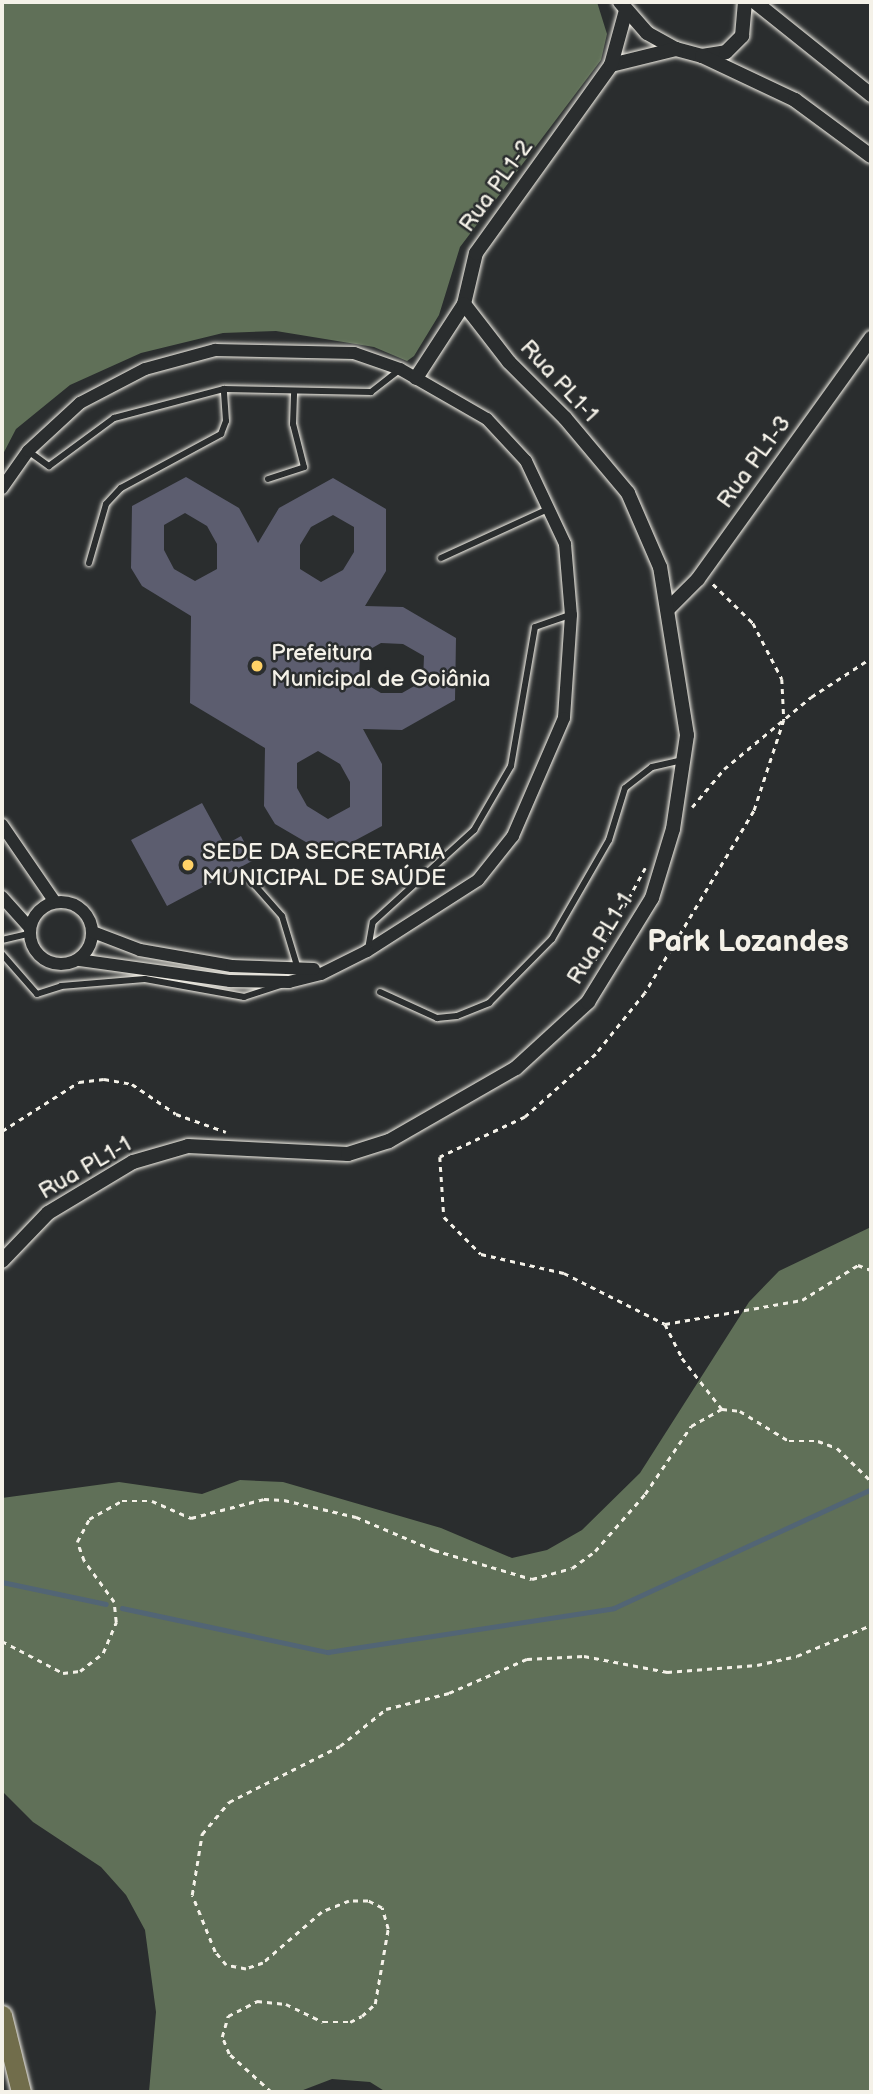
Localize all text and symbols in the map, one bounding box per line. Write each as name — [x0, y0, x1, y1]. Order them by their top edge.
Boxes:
street label: Rua PL1-2 — [453, 135, 539, 237]
street label: Rua PL1-1 — [514, 334, 604, 428]
street label: Rua PL1-3 — [711, 410, 797, 514]
place label: Prefeitura Municipal de Goiânia — [271, 639, 490, 693]
marker: Prefeitura Municipal de Goiânia — [249, 658, 265, 674]
place label: SEDE DA SECRETARIA MUNICIPAL DE SAÚDE — [202, 838, 447, 892]
marker: SEDE DA SECRETARIA MUNICIPAL DE SAÚDE — [180, 857, 196, 873]
street label: Rua PL1-1 — [561, 888, 639, 990]
district label: Park Lozandes — [647, 924, 849, 960]
street label: Rua PL1-1 — [34, 1130, 136, 1206]

